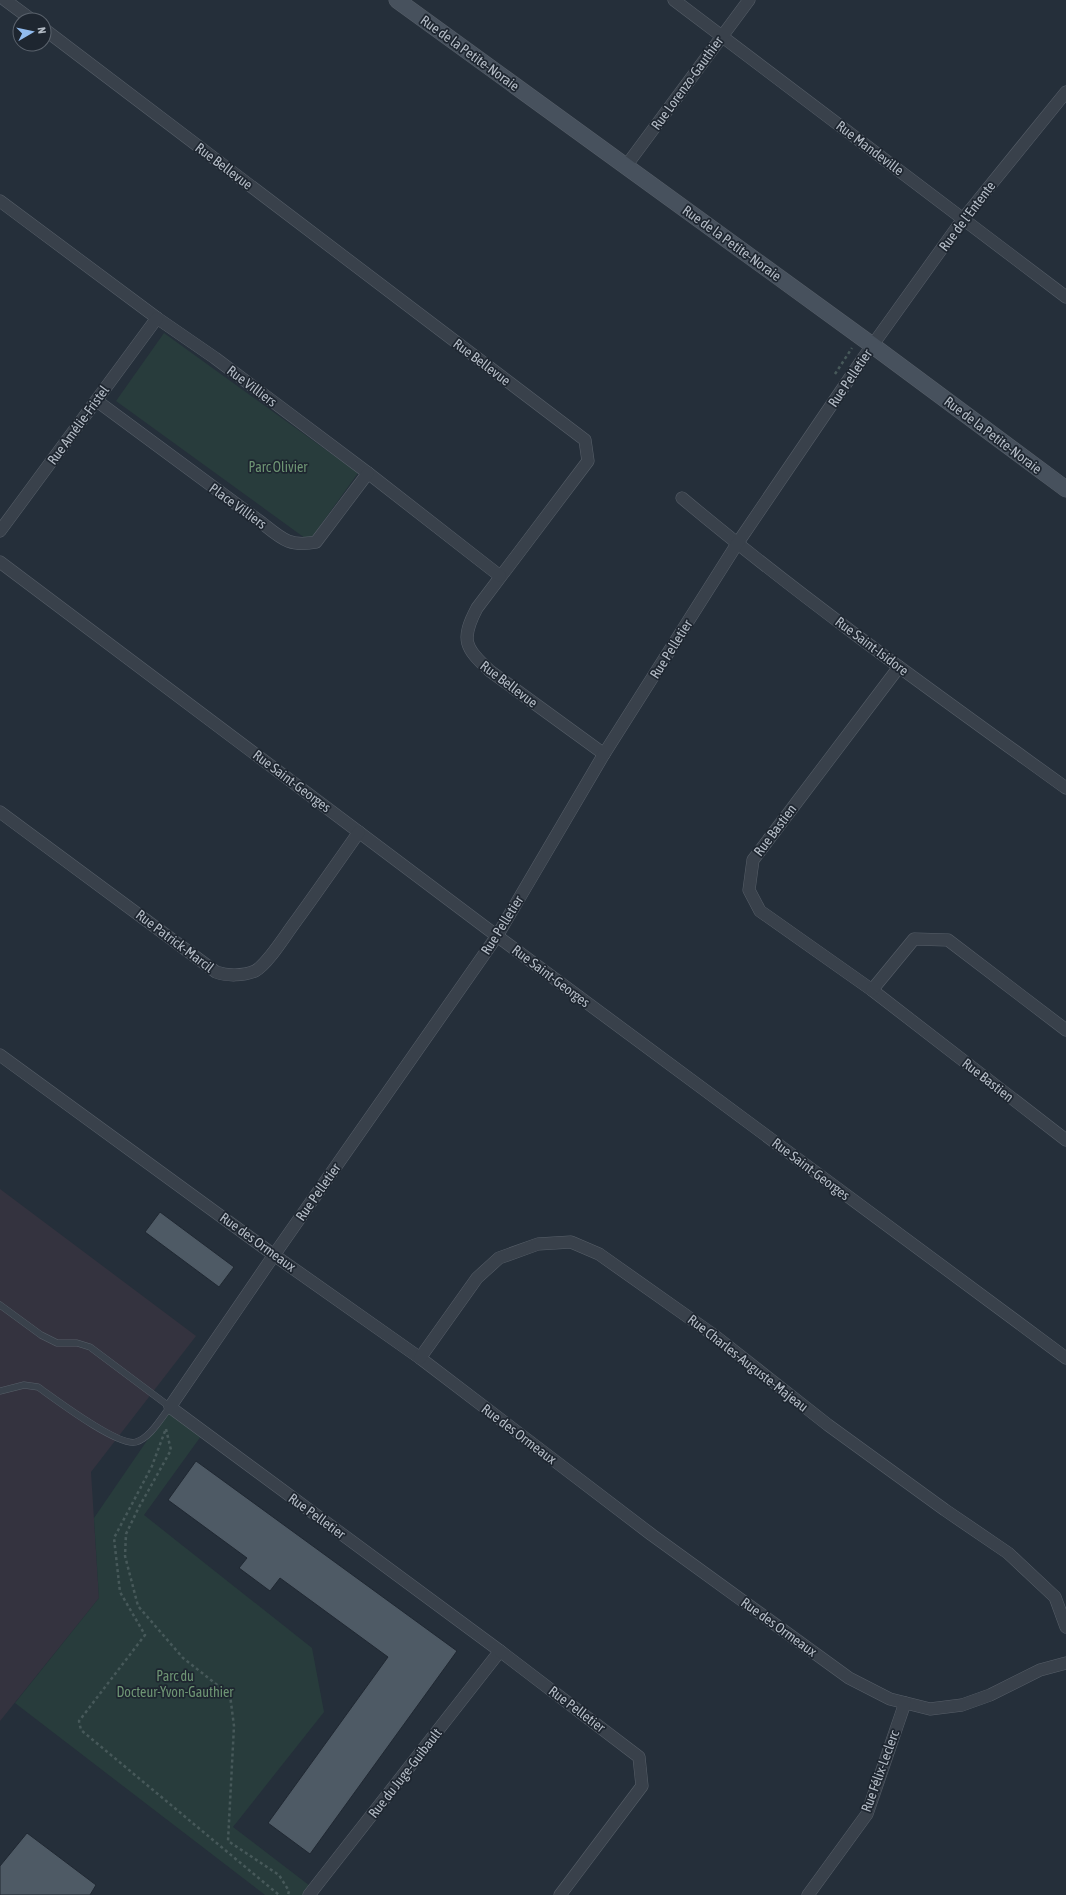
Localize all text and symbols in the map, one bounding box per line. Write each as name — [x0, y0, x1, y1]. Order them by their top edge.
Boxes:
north arrow — [12, 12, 52, 52]
street label: Rue de la Petite-Noraie — [418, 12, 522, 94]
text: N — [35, 26, 48, 35]
street label: Rue Lorenzo-Gauthier — [648, 32, 727, 133]
street label: Rue Mandeville — [833, 117, 907, 179]
street label: Rue Bellevue — [192, 139, 256, 193]
street label: Rue de l'Entente — [936, 178, 998, 254]
street label: Rue de la Petite-Noraie — [680, 202, 784, 284]
street label: Rue Bellevue — [450, 335, 514, 389]
street label: Rue Pelletier — [825, 345, 876, 410]
street label: Rue Villiers — [224, 362, 280, 410]
street label: Rue Amélie-Fristel — [44, 382, 112, 468]
street label: Rue de la Petite-Noraie — [941, 393, 1045, 477]
park label: Parc Olivier — [249, 459, 308, 475]
street label: Place Villiers — [206, 480, 270, 532]
street label: Rue Saint-Isidore — [832, 613, 912, 679]
street label: Rue Pelletier — [647, 616, 696, 681]
street label: Rue Bellevue — [477, 657, 541, 711]
street label: Rue Saint-Georges — [250, 747, 334, 815]
street label: Rue Bastien — [750, 801, 800, 859]
street label: Rue Pelletier — [478, 892, 527, 957]
street label: Rue Patrick-Marcil — [133, 906, 217, 976]
street label: Rue Saint-Georges — [509, 942, 593, 1010]
street label: Rue Bastien — [959, 1055, 1017, 1105]
street label: Rue Saint-Georges — [769, 1135, 853, 1203]
street label: Rue Pelletier — [292, 1159, 344, 1224]
street label: Rue des Ormeaux — [217, 1209, 299, 1275]
street label: Rue Charles-Auguste-Majeau — [685, 1311, 811, 1415]
street label: Rue des Ormeaux — [478, 1401, 560, 1468]
street label: Rue Pelletier — [285, 1490, 349, 1543]
street label: Rue des Ormeaux — [738, 1594, 820, 1660]
park label: Parc du Docteur-Yvon-Gauthier — [117, 1668, 234, 1700]
street label: Rue Pelletier — [546, 1683, 609, 1736]
street label: Rue du Juge-Guibault — [365, 1725, 445, 1821]
street label: Rue Félix-Leclerc — [858, 1727, 902, 1814]

